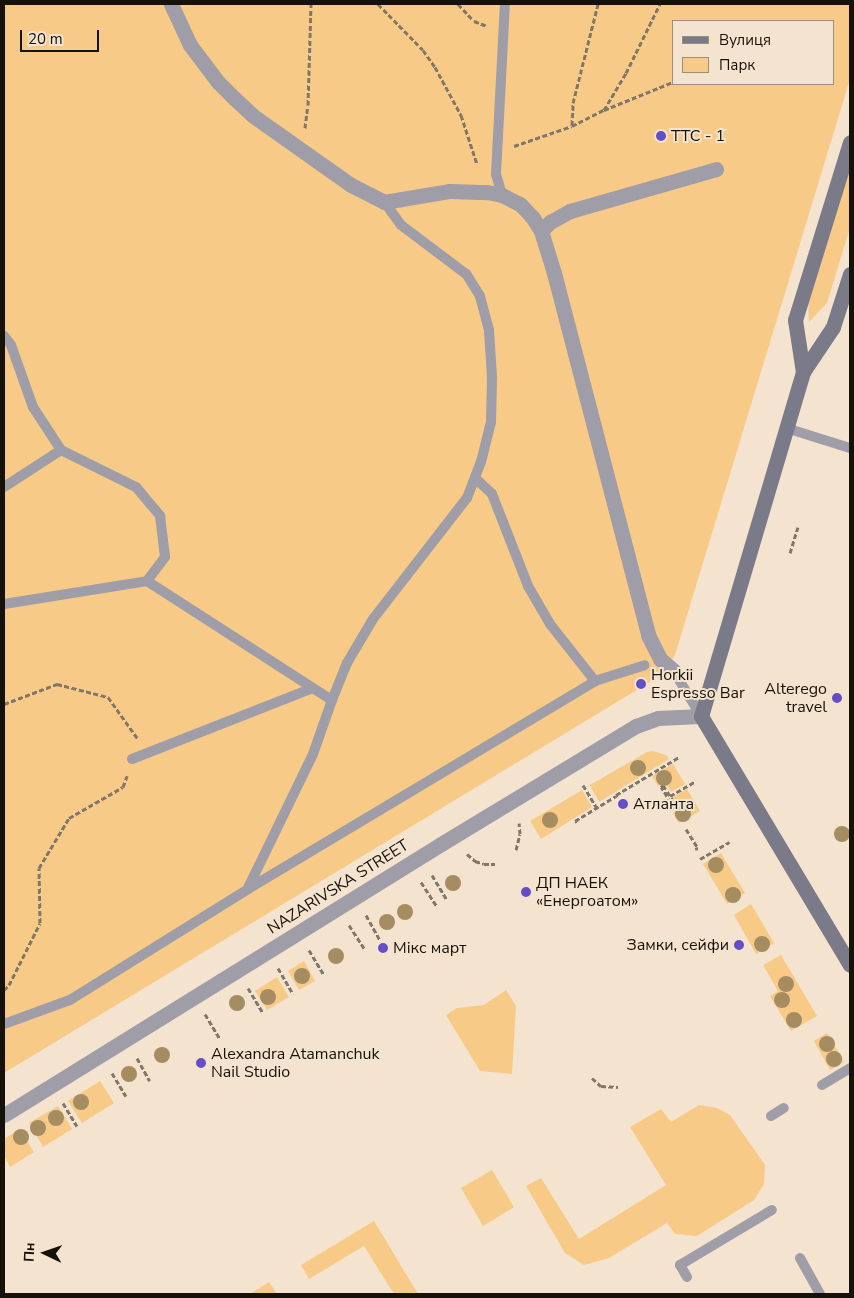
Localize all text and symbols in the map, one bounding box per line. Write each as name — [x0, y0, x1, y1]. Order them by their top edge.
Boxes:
scale bar — [22, 20, 101, 52]
legend — [672, 20, 834, 85]
text: 20 m — [28, 29, 63, 49]
text: Вулиця — [719, 30, 771, 50]
text: Парк — [719, 55, 755, 75]
place label: ТТС - 1 — [671, 126, 725, 146]
marker: ТТС - 1 — [655, 130, 667, 142]
place label: Horkii Espresso Bar — [651, 665, 745, 703]
marker: Horkii Espresso Bar — [635, 678, 647, 690]
place label: Alterego travel — [764, 679, 827, 717]
marker: Alterego travel — [831, 692, 843, 704]
place label: Атланта — [633, 794, 694, 814]
marker: Атланта — [617, 798, 629, 810]
street label: NAZARIVSKA STREET — [264, 836, 412, 938]
place label: ДП НАЕК «Енергоатом» — [536, 873, 638, 911]
marker: ДП НАЕК «Енергоатом» — [520, 886, 532, 898]
place label: Замки, сейфи — [626, 935, 729, 955]
place label: Мікс март — [393, 938, 466, 958]
marker: Замки, сейфи — [733, 939, 745, 951]
marker: Мікс март — [377, 942, 389, 954]
place label: Alexandra Atamanchuk Nail Studio — [211, 1044, 380, 1082]
marker: Alexandra Atamanchuk Nail Studio — [195, 1057, 207, 1069]
north arrow — [20, 1228, 70, 1278]
text: Пн — [20, 1242, 40, 1262]

